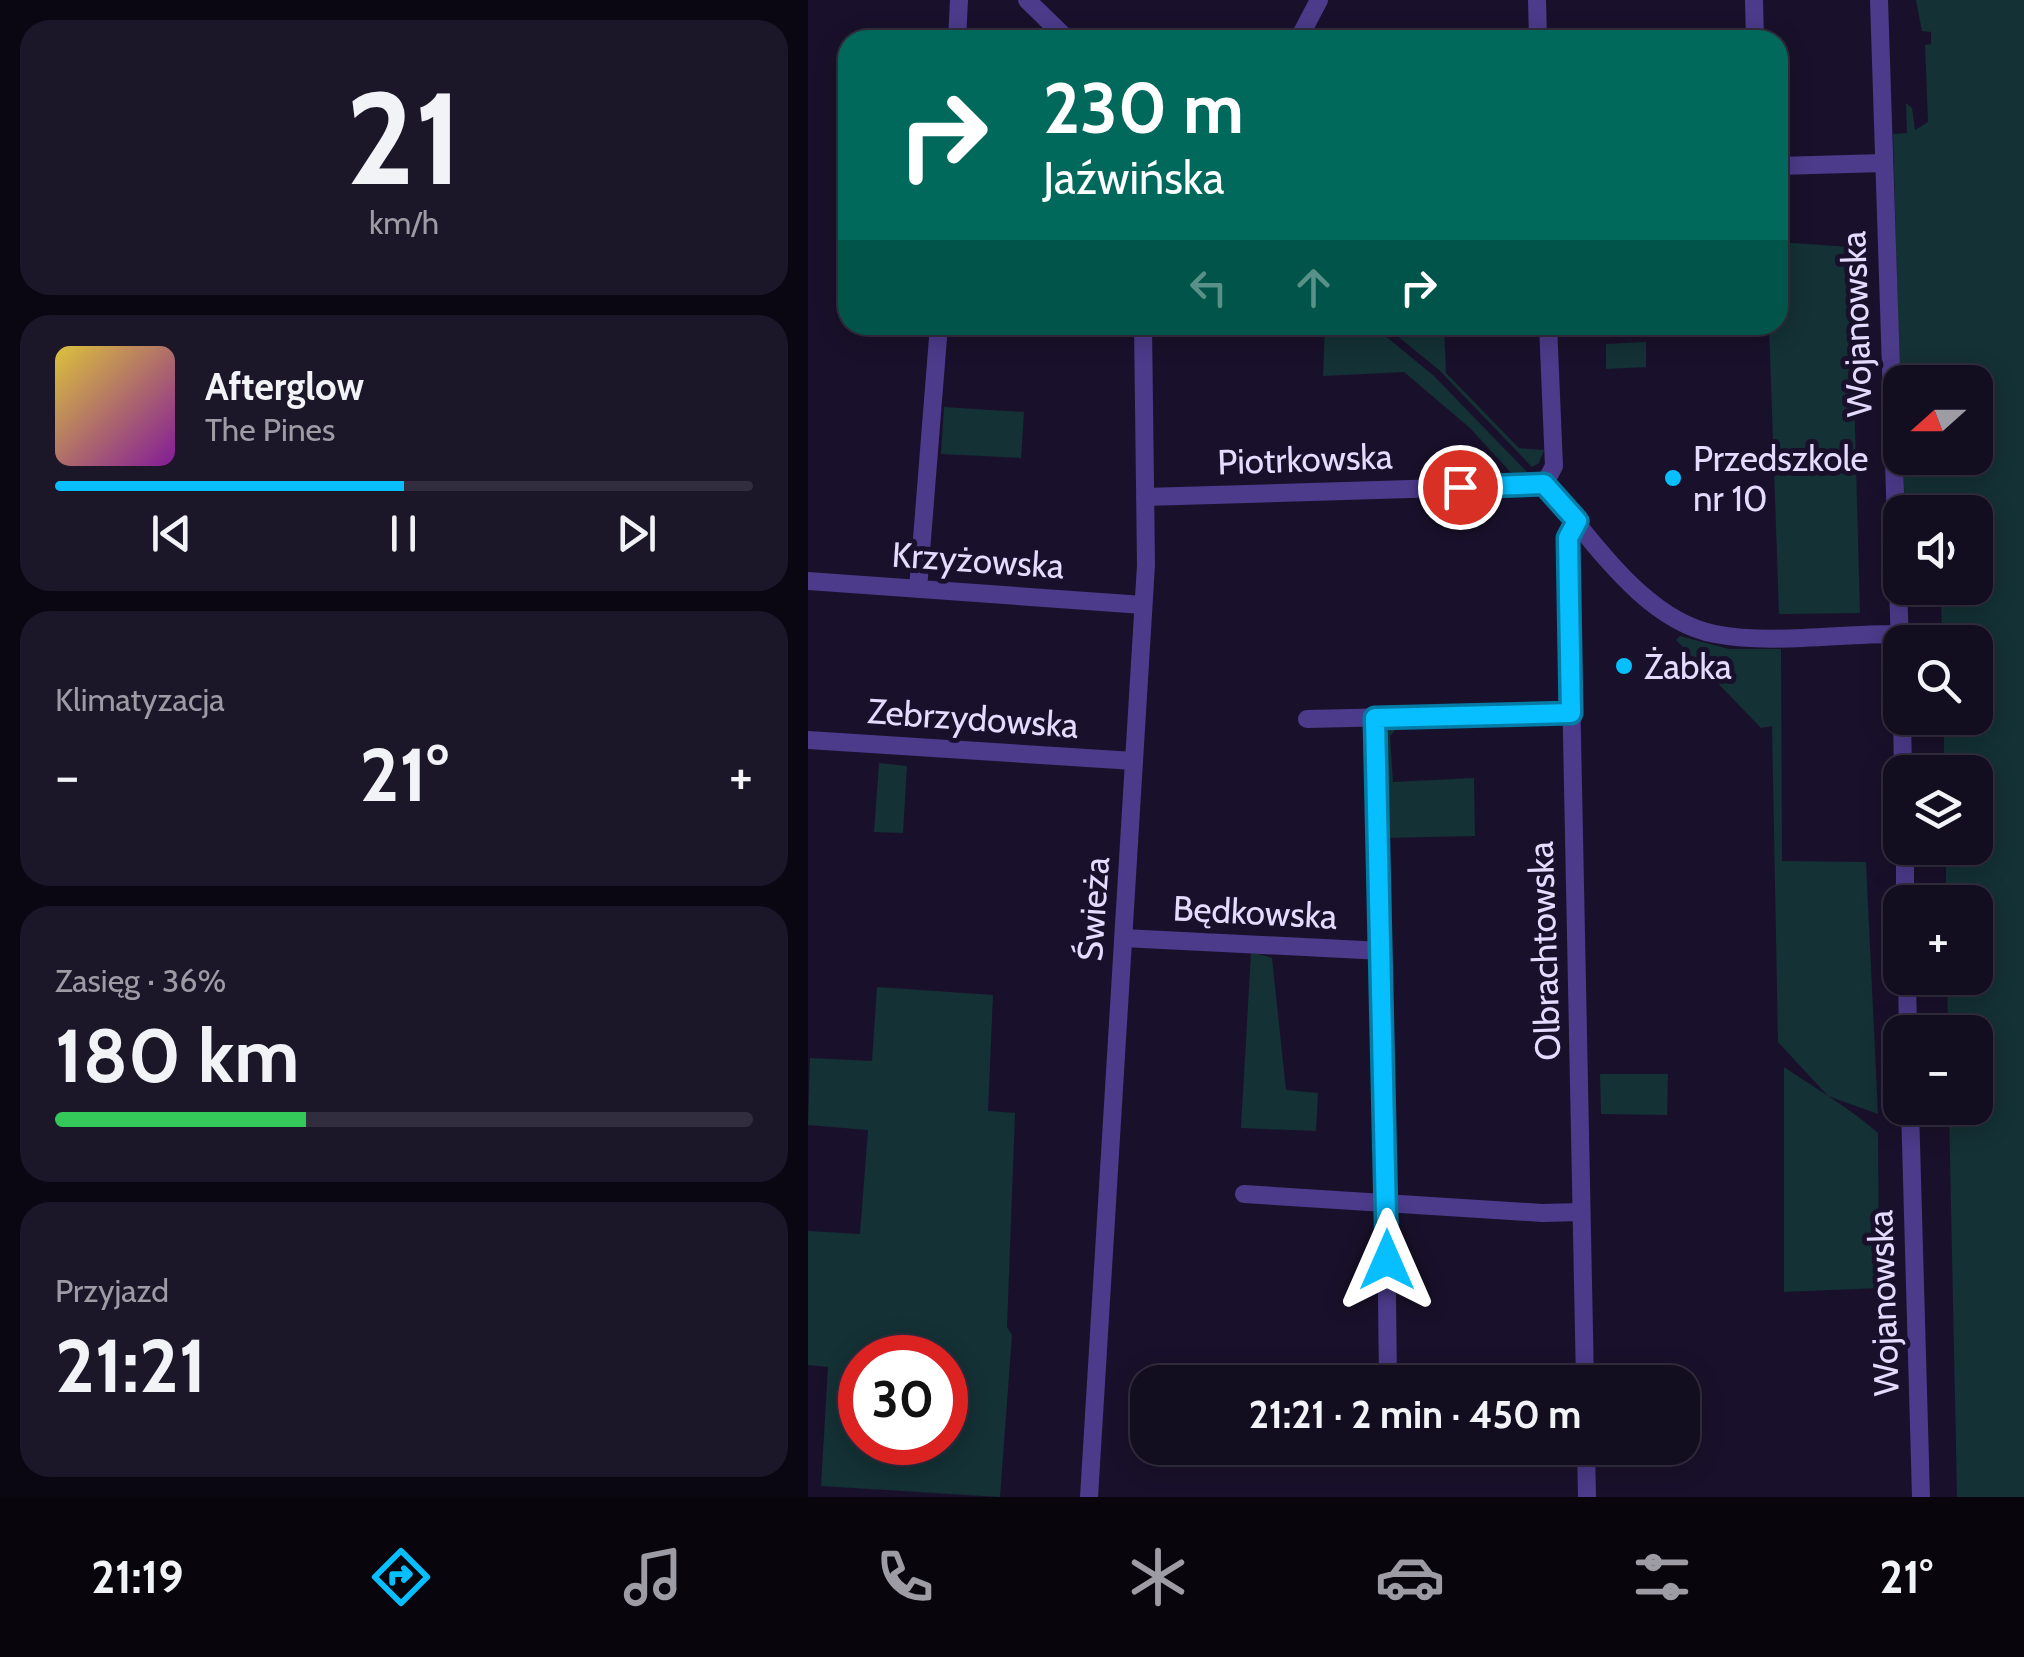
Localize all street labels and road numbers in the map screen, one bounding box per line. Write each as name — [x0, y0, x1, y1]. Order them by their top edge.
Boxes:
street label: Wojanowska — [1831, 230, 1881, 418]
street label: Piotrkowska — [1217, 434, 1394, 484]
street label: Krzyżowska — [890, 533, 1066, 587]
street label: Zebrzydowska — [866, 689, 1080, 747]
street label: Olbrachtowska — [1519, 840, 1569, 1061]
street label: Świeża — [1068, 855, 1118, 963]
street label: Będkowska — [1172, 886, 1338, 938]
street label: Wojanowska — [1858, 1209, 1908, 1397]

